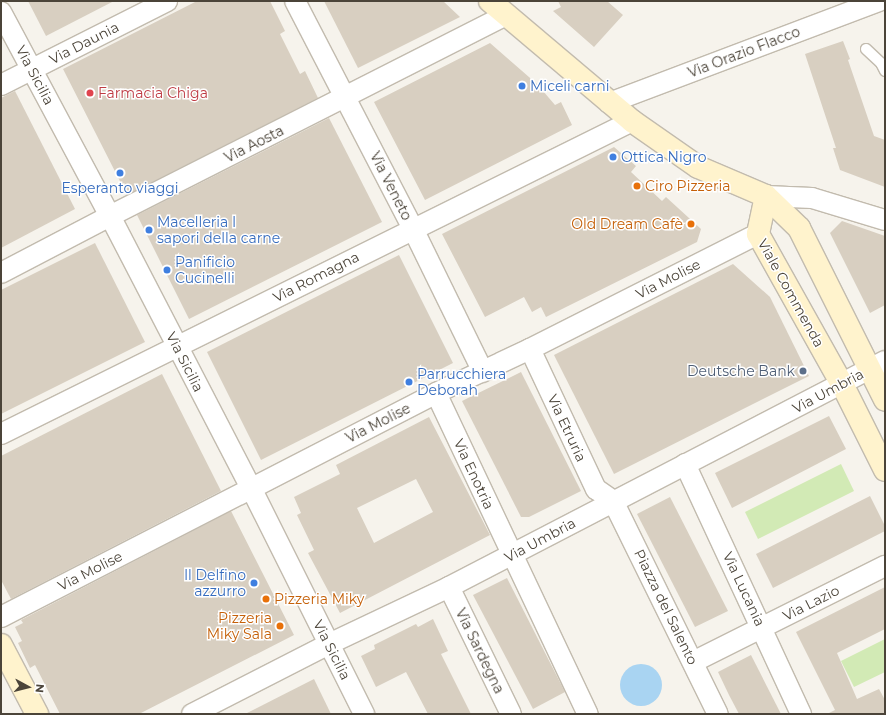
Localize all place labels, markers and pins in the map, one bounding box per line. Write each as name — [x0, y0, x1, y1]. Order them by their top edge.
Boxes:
place label: Miceli carni — [530, 78, 609, 94]
marker: Miceli carni — [517, 81, 527, 91]
place label: Farmacia Chiga — [98, 85, 208, 101]
marker: Farmacia Chiga — [85, 88, 95, 98]
place label: Ottica Nigro — [621, 149, 707, 165]
marker: Ottica Nigro — [608, 152, 618, 162]
marker: Esperanto viaggi — [115, 168, 125, 178]
place label: Ciro Pizzeria — [645, 178, 731, 194]
place label: Esperanto viaggi — [61, 180, 179, 196]
marker: Ciro Pizzeria — [632, 181, 642, 191]
place label: Macelleria I sapori della carne — [157, 214, 280, 246]
place label: Old Dream Cafè — [571, 216, 683, 232]
marker: Old Dream Cafè — [686, 219, 696, 229]
marker: Macelleria I sapori della carne — [144, 225, 154, 235]
place label: Panificio Cucinelli — [175, 254, 235, 286]
marker: Panificio Cucinelli — [162, 265, 172, 275]
place label: Deutsche Bank — [687, 363, 795, 379]
place label: Parrucchiera Deborah — [417, 366, 506, 398]
marker: Deutsche Bank — [798, 366, 808, 376]
marker: Parrucchiera Deborah — [404, 377, 414, 387]
place label: Il Delfino azzurro — [184, 567, 246, 600]
marker: Il Delfino azzurro — [249, 578, 259, 588]
place label: Pizzeria Miky — [274, 591, 364, 607]
marker: Pizzeria Miky — [261, 594, 271, 604]
place label: Pizzeria Miky Sala — [207, 610, 272, 642]
marker: Pizzeria Miky Sala — [275, 621, 285, 631]

